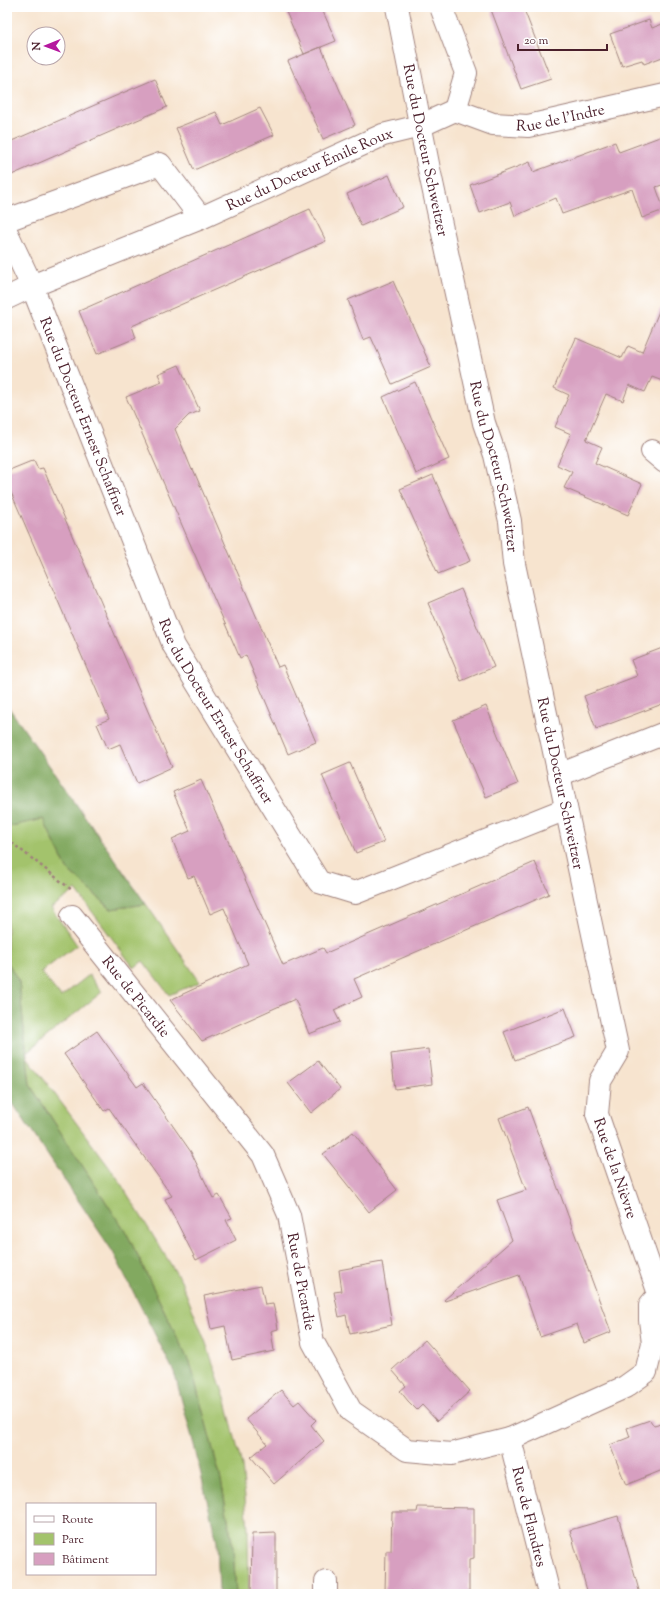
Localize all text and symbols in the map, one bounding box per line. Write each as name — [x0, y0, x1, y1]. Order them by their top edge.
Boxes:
north arrow — [26, 26, 66, 66]
scale bar — [518, 26, 607, 52]
text: 20 m — [524, 32, 549, 50]
text: N — [29, 41, 45, 52]
street label: Rue du Docteur Schweitzer — [397, 62, 452, 239]
street label: Rue de l'Indre — [515, 100, 607, 138]
street label: Rue du Docteur Émile Roux — [223, 124, 395, 217]
street label: Rue du Docteur Ernest Schaffner — [33, 314, 131, 520]
street label: Rue du Docteur Schweitzer — [463, 379, 522, 554]
street label: Rue du Docteur Ernest Schaffner — [152, 616, 278, 809]
street label: Rue du Docteur Schweitzer — [531, 696, 588, 872]
street label: Rue de Picardie — [96, 952, 174, 1043]
street label: Rue de la Nièvre — [587, 1115, 641, 1222]
street label: Rue de Picardie — [281, 1231, 320, 1332]
street label: Rue de Flandres — [505, 1465, 551, 1569]
legend — [26, 1503, 156, 1575]
text: Route — [62, 1511, 94, 1529]
text: Parc — [62, 1531, 84, 1549]
text: Bâtiment — [62, 1551, 109, 1569]

